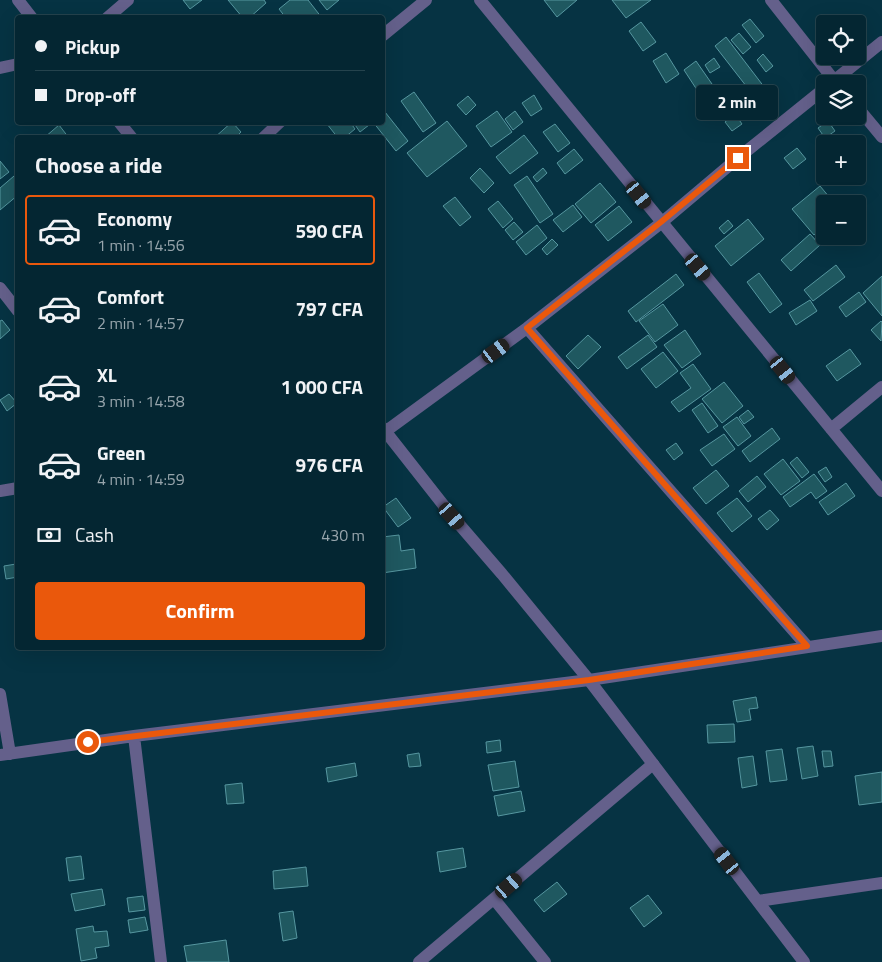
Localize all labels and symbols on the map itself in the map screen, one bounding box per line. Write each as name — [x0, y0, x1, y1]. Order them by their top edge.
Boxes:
callout: 2 min — [697, 86, 779, 120]
route end — [727, 147, 749, 169]
car — [623, 179, 654, 211]
car — [682, 251, 713, 283]
car — [479, 336, 512, 366]
car — [767, 354, 798, 386]
car — [436, 500, 467, 532]
route start — [77, 731, 99, 753]
car — [711, 845, 742, 877]
car — [492, 870, 525, 902]

